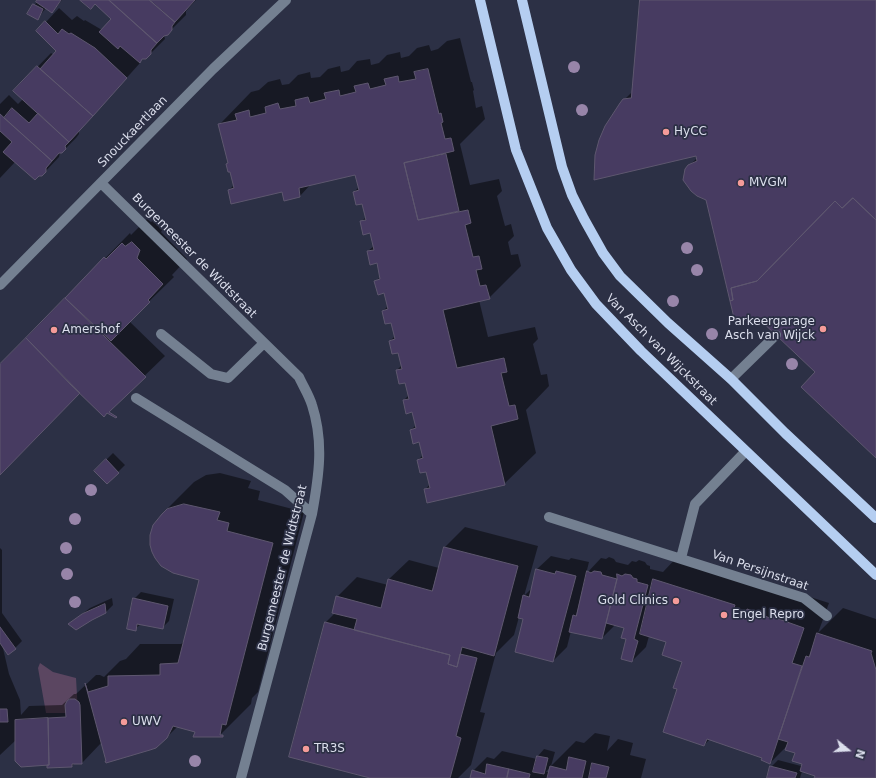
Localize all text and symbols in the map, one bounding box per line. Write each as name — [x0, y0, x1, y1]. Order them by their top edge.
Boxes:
street label: Snouckaertlaan — [95, 93, 171, 171]
place label: HyCC — [674, 125, 707, 139]
marker: HyCC — [661, 127, 671, 137]
place label: MVGM — [749, 176, 787, 190]
marker: MVGM — [736, 178, 746, 188]
street label: Burgemeester de Widtstraat — [129, 191, 259, 321]
street label: Van Asch van Wijckstraat — [602, 291, 720, 409]
place label: Parkeergarage Asch van Wijck — [725, 315, 815, 343]
place label: Amershof — [62, 323, 120, 337]
marker: Parkeergarage Asch van Wijck — [818, 324, 828, 334]
marker: Amershof — [49, 325, 59, 335]
street label: Burgemeester de Widtstraat — [255, 484, 311, 652]
street label: Van Persijnstraat — [710, 548, 810, 594]
place label: Gold Clinics — [598, 594, 668, 608]
marker: Gold Clinics — [671, 596, 681, 606]
place label: Engel Repro — [732, 608, 804, 622]
marker: Engel Repro — [719, 610, 729, 620]
place label: UWV — [132, 715, 161, 729]
marker: UWV — [119, 717, 129, 727]
north arrow — [828, 730, 868, 770]
place label: TR3S — [314, 742, 345, 756]
marker: TR3S — [301, 744, 311, 754]
text: N — [852, 747, 867, 760]

